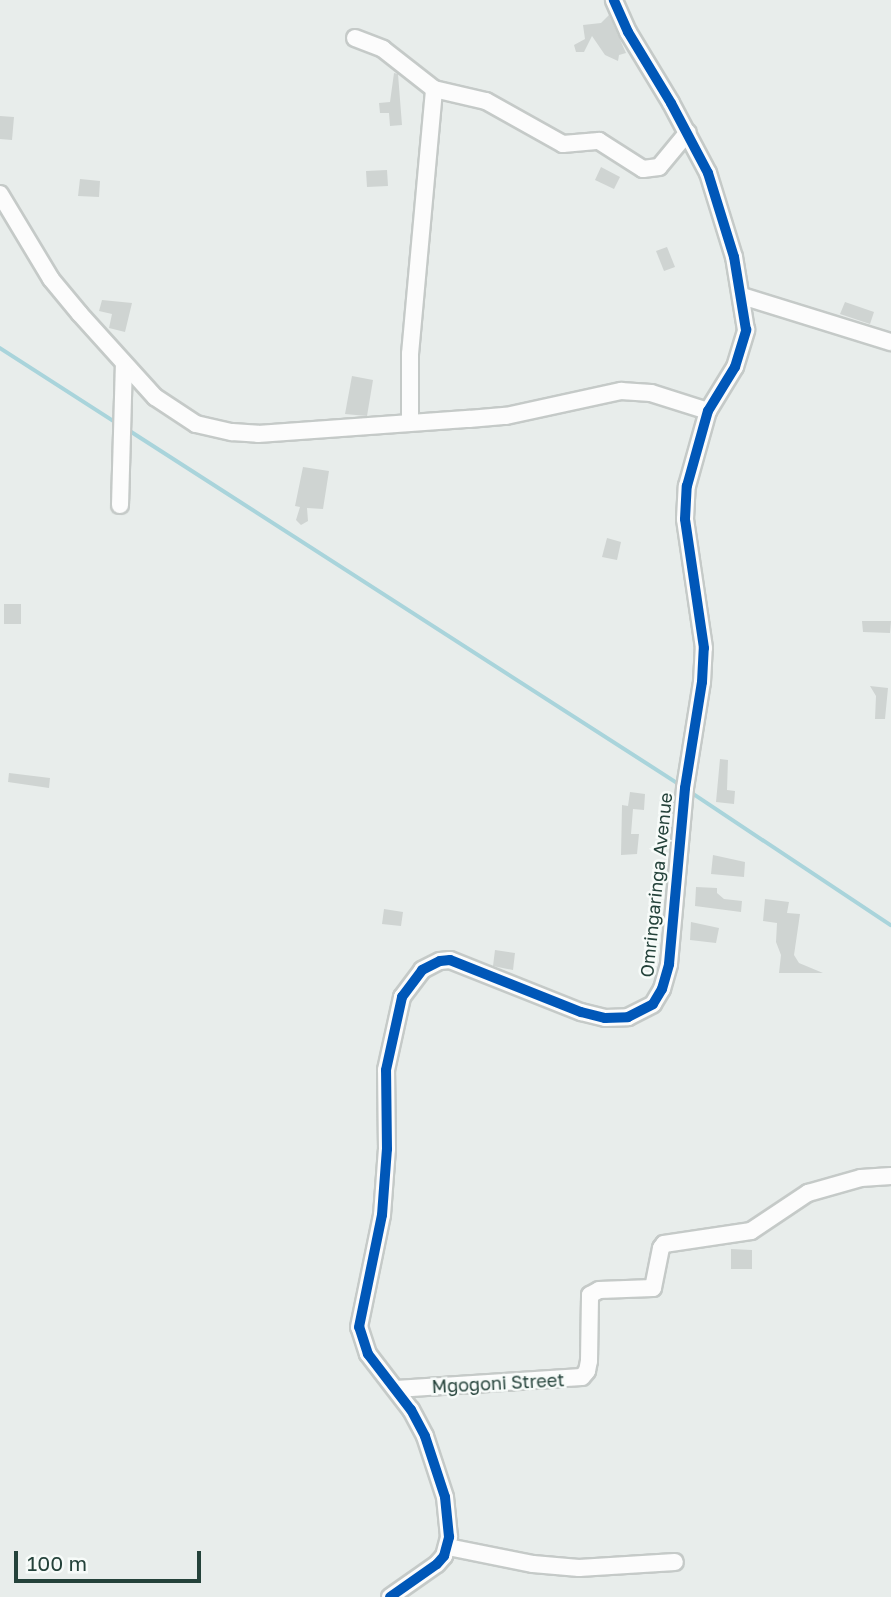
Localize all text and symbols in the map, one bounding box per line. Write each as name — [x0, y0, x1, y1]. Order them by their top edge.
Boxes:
street label: Omringaringa Avenue — [636, 792, 676, 978]
street label: Mgogoni Street — [431, 1369, 565, 1397]
scale bar — [18, 1538, 205, 1582]
text: 100 m — [27, 1550, 87, 1576]

